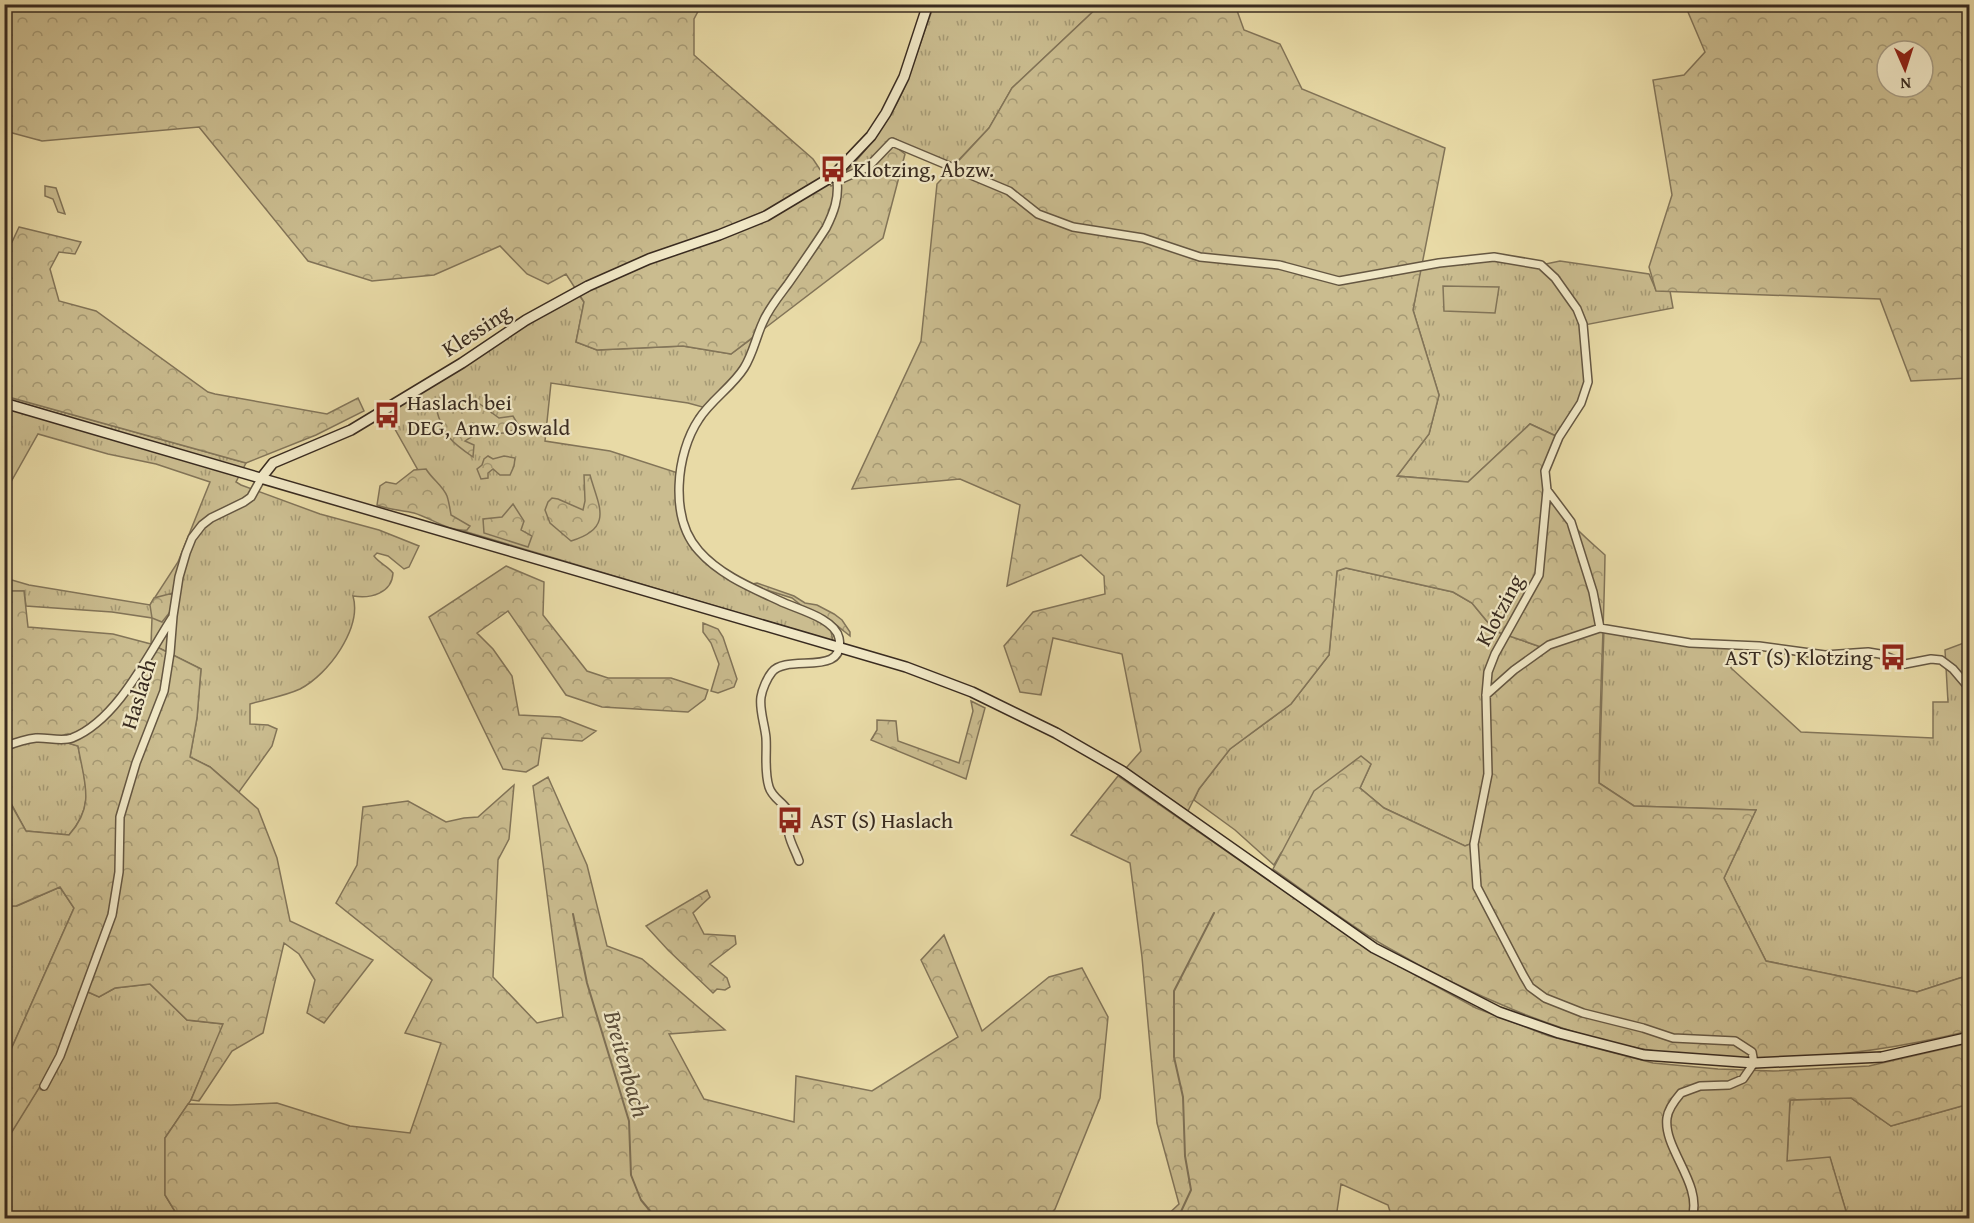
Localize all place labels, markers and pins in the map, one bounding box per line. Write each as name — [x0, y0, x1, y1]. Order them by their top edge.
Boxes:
place label: Klotzing, Abzw. — [853, 153, 994, 185]
bus stop icon: Klotzing, Abzw. — [818, 154, 848, 184]
place label: Haslach bei DEG, Anw. Oswald — [407, 386, 570, 443]
bus stop icon: Haslach bei DEG, Anw. Oswald — [372, 400, 402, 430]
place label: AST (S) Klotzing — [1725, 641, 1873, 673]
bus stop icon: AST (S) Klotzing — [1878, 642, 1908, 672]
place label: AST (S) Haslach — [810, 804, 954, 836]
bus stop icon: AST (S) Haslach — [775, 805, 805, 835]

